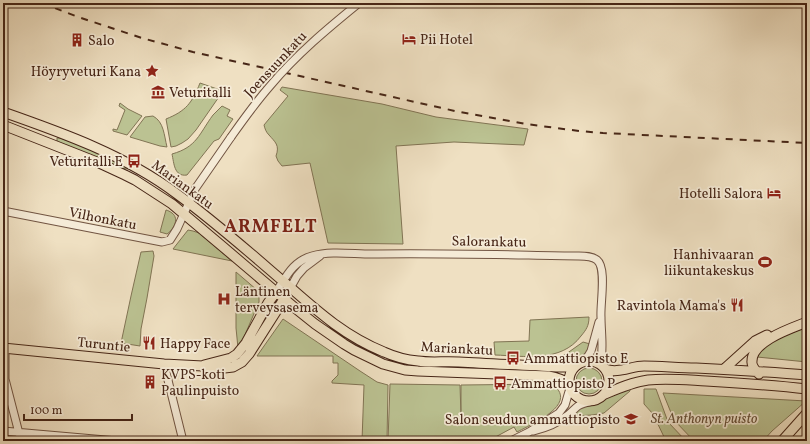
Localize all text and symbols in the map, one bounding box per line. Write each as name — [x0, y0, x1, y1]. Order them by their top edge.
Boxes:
street label: Joensuunkatu — [240, 28, 312, 102]
hotel icon: Pii Hotel — [401, 31, 417, 47]
place label: Pii Hotel — [420, 31, 473, 50]
building icon: Salo — [69, 32, 85, 48]
place label: Salo — [88, 32, 114, 51]
place label: Höyryveturi Kana — [31, 63, 141, 82]
place icon: Höyryveturi Kana — [144, 63, 160, 79]
museum icon: Veturitalli — [150, 84, 166, 100]
place label: Veturitalli — [169, 84, 231, 103]
place label: Veturitalli E — [50, 153, 123, 172]
bus stop icon: Veturitalli E — [126, 153, 142, 169]
street label: Mariankatu — [147, 156, 217, 214]
place label: Hotelli Salora — [679, 185, 763, 204]
hotel icon: Hotelli Salora — [766, 185, 782, 201]
street label: Vilhonkatu — [67, 204, 138, 235]
district label: ARMFELT — [224, 215, 318, 240]
street label: Salorankatu — [451, 232, 527, 253]
place label: Hanhivaaran liikuntakeskus — [664, 246, 754, 281]
sports icon: Hanhivaaran liikuntakeskus — [757, 254, 773, 270]
place label: Läntinen terveysasema — [235, 283, 319, 318]
hospital icon: Läntinen terveysasema — [216, 291, 232, 307]
place label: Ravintola Mama's — [617, 297, 726, 316]
restaurant icon: Ravintola Mama's — [729, 297, 745, 313]
street label: Turuntie — [76, 333, 132, 358]
restaurant icon: Happy Face — [141, 335, 157, 351]
place label: Happy Face — [160, 335, 231, 354]
street label: Mariankatu — [420, 338, 494, 361]
bus stop icon: Ammattiopisto E — [505, 350, 521, 366]
place label: Ammattiopisto E — [524, 350, 628, 369]
place label: KVPS-koti Paulinpuisto — [161, 366, 239, 401]
building icon: KVPS-koti Paulinpuisto — [142, 374, 158, 390]
bus stop icon: Ammattiopisto P — [492, 375, 508, 391]
place label: Ammattiopisto P — [511, 375, 615, 394]
scale bar — [24, 396, 132, 422]
text: 100 m — [30, 403, 63, 419]
park label: St. Anthonyn puisto — [651, 410, 758, 429]
place label: Salon seudun ammattiopisto — [445, 411, 620, 430]
school or university icon: Salon seudun ammattiopisto — [623, 411, 639, 427]

